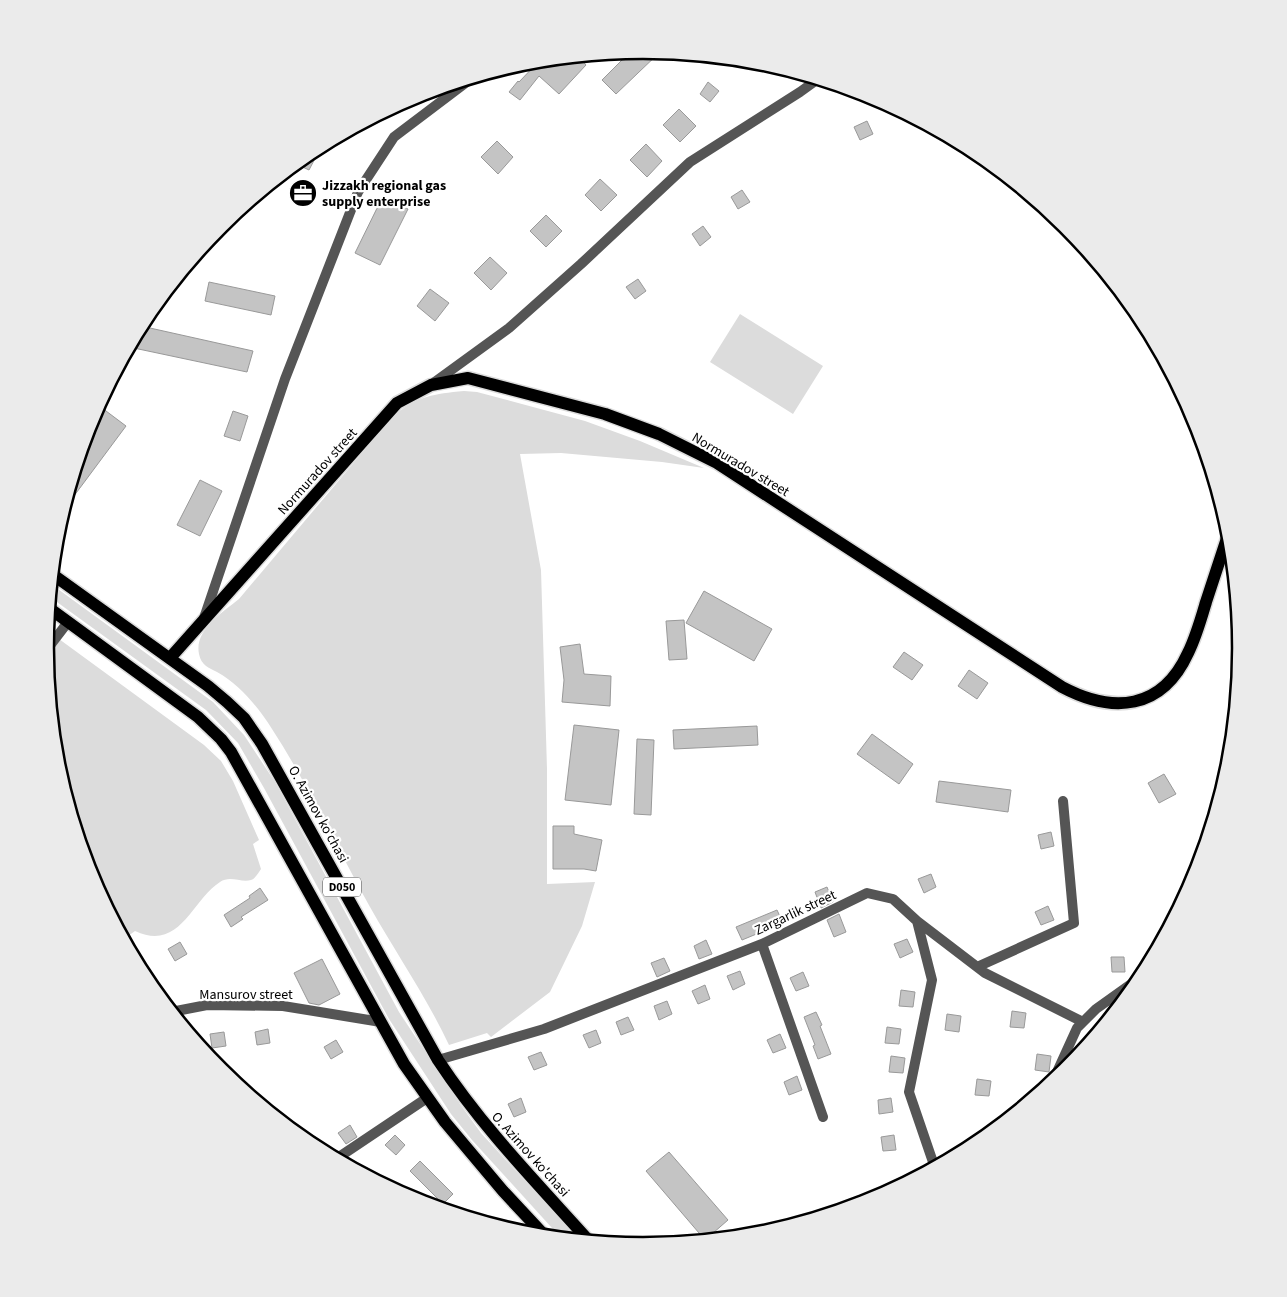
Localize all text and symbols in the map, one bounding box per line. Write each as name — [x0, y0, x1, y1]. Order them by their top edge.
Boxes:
place label: Jizzakh regional gas supply enterprise — [322, 176, 446, 212]
office icon: Jizzakh regional gas supply enterprise — [288, 178, 318, 208]
street label: Normuradov street — [273, 424, 362, 519]
street label: Normuradov street — [688, 428, 793, 502]
street label: O. Azimov ko'chasi — [283, 762, 353, 867]
road number: D050 — [323, 878, 361, 896]
street label: Zargarlik street — [751, 885, 840, 941]
street label: Mansurov street — [199, 985, 293, 1005]
street label: O. Azimov ko'chasi — [487, 1108, 574, 1202]

